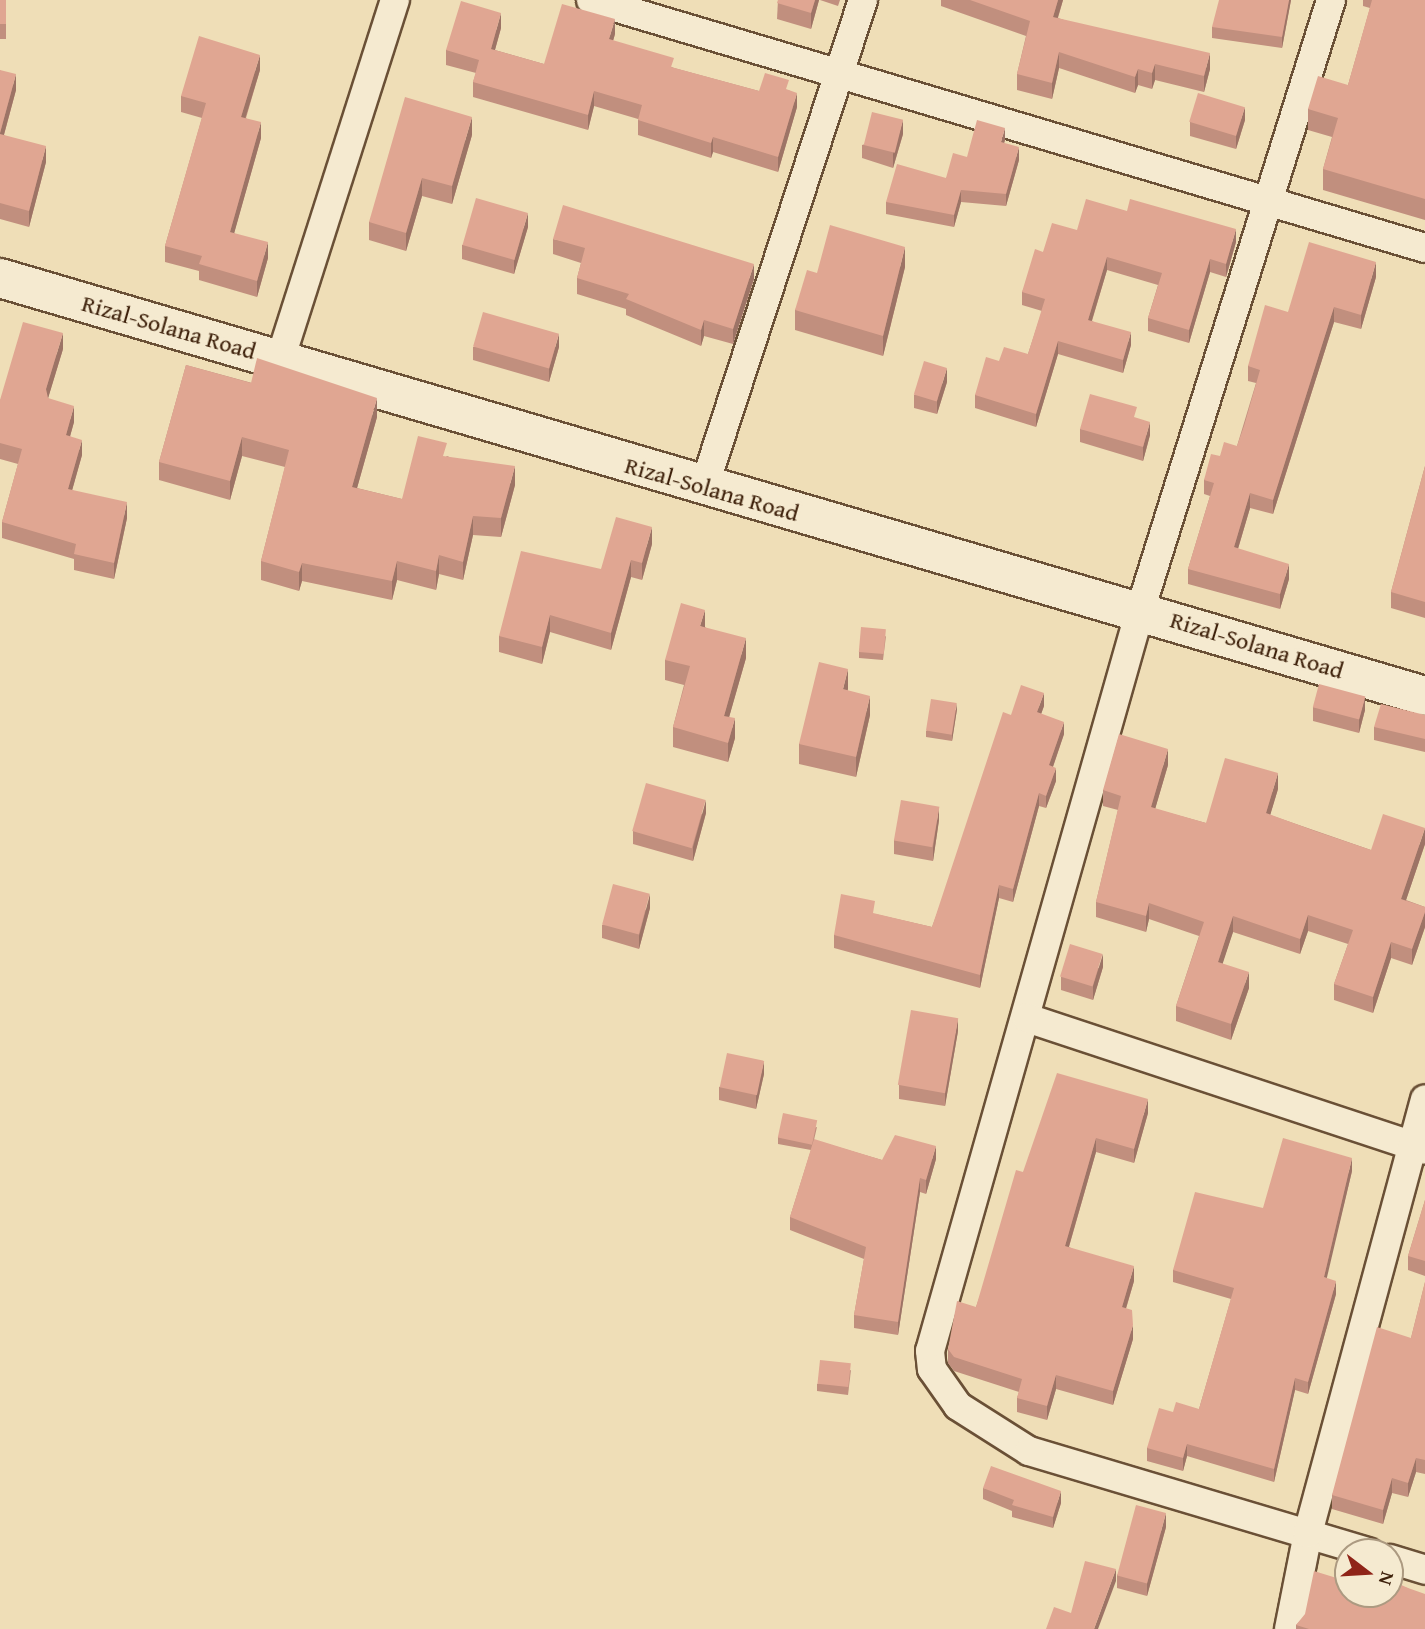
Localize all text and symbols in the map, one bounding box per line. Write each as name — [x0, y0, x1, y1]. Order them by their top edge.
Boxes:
street label: Rizal-Solana Road — [79, 288, 259, 366]
street label: Rizal-Solana Road — [622, 450, 802, 528]
street label: Rizal-Solana Road — [1167, 605, 1347, 685]
north arrow — [1334, 1538, 1404, 1608]
text: N — [1372, 1568, 1402, 1589]

